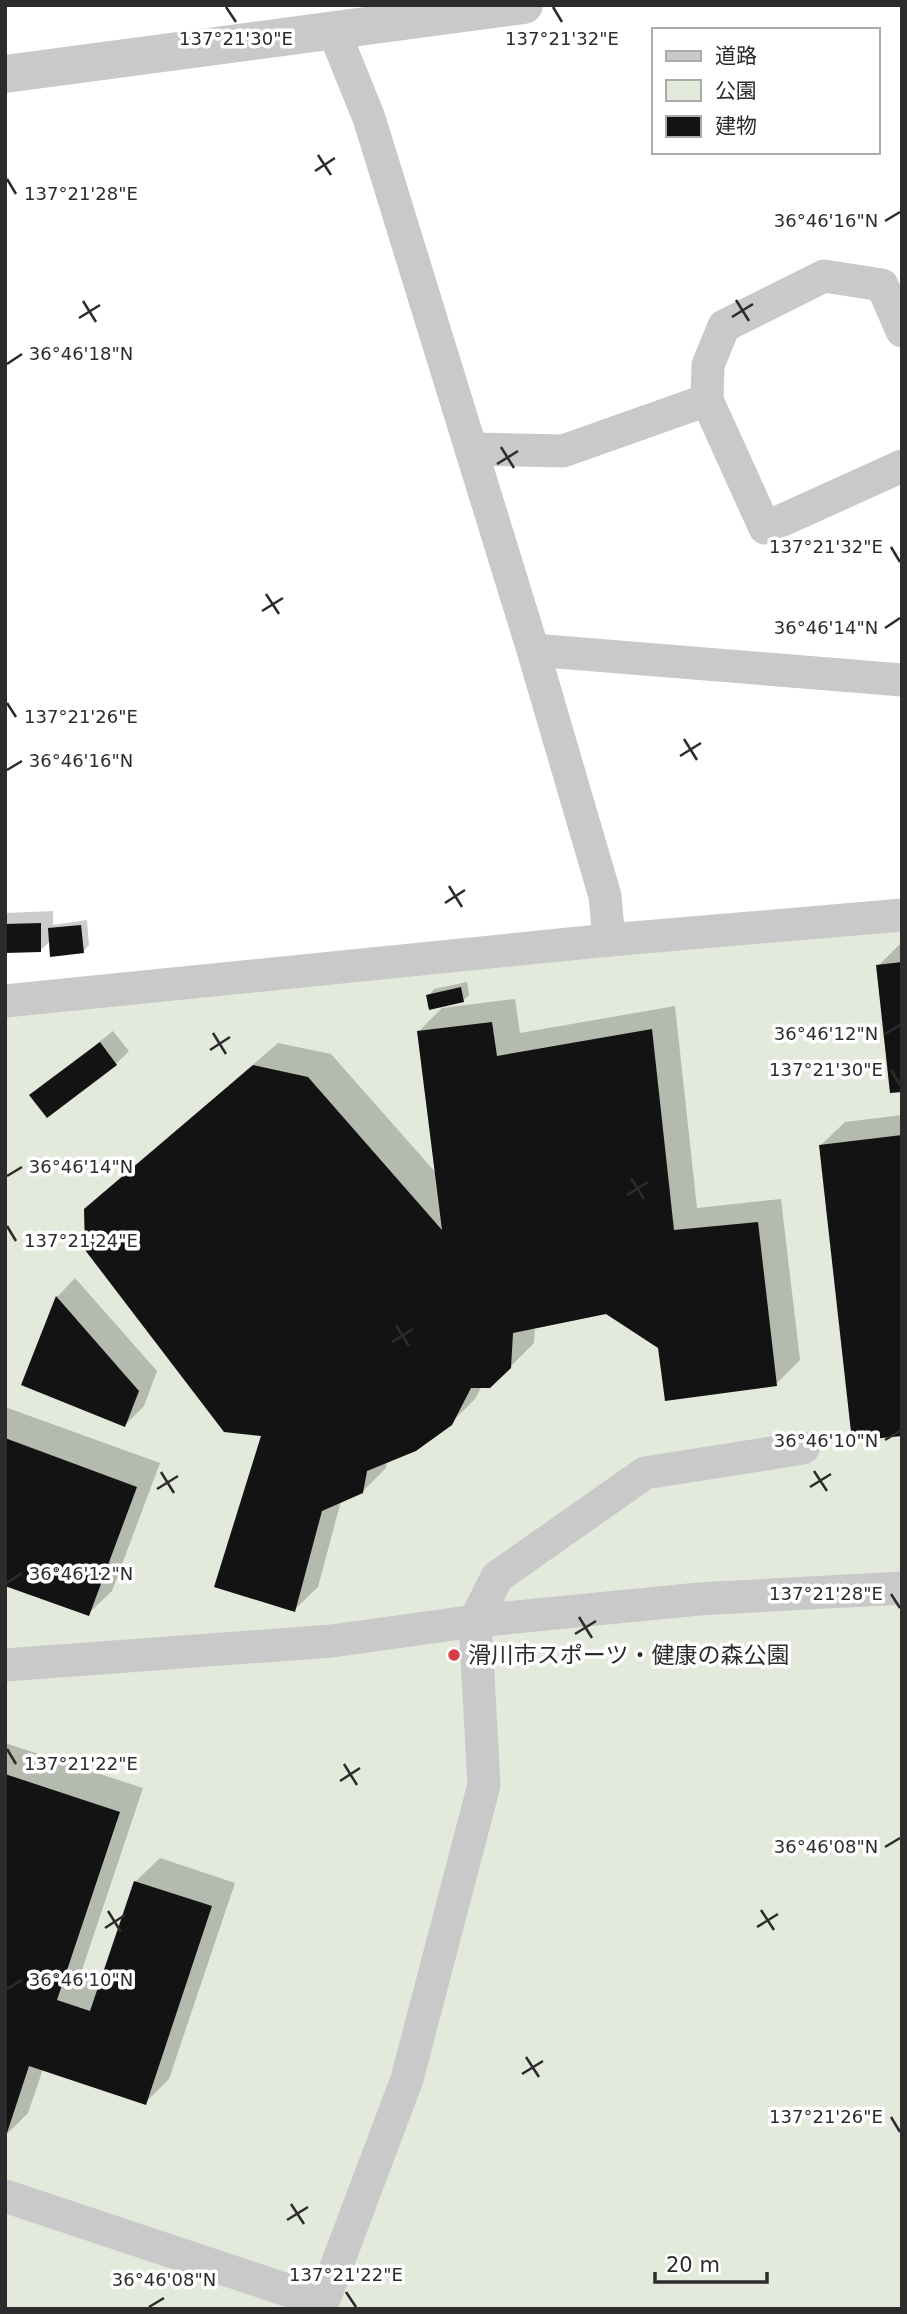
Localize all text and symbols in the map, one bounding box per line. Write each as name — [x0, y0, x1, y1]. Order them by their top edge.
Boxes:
text: 137°21'30"E — [179, 28, 293, 49]
text: 137°21'32"E — [505, 28, 619, 49]
legend — [652, 28, 879, 154]
text: 道路 — [715, 44, 757, 68]
text: 公園 — [715, 79, 757, 103]
text: 建物 — [715, 114, 757, 138]
text: 137°21'28"E — [24, 183, 138, 204]
text: 36°46'16"N — [774, 210, 878, 231]
text: 36°46'18"N — [29, 343, 133, 364]
text: 137°21'32"E — [769, 536, 883, 557]
text: 36°46'14"N — [774, 617, 878, 638]
text: 137°21'26"E — [24, 706, 138, 727]
text: 36°46'16"N — [29, 750, 133, 771]
text: 36°46'12"N — [774, 1023, 878, 1044]
text: 137°21'30"E — [769, 1059, 883, 1080]
text: 36°46'14"N — [29, 1156, 133, 1177]
text: 137°21'24"E — [24, 1230, 138, 1251]
text: 36°46'10"N — [774, 1430, 878, 1451]
text: 36°46'12"N — [29, 1563, 133, 1584]
text: 137°21'28"E — [769, 1583, 883, 1604]
place label: 滑川市スポーツ・健康の森公園 — [468, 1642, 790, 1668]
marker: 滑川市スポーツ・健康の森公園 — [446, 1647, 462, 1663]
text: 137°21'22"E — [24, 1753, 138, 1774]
text: 36°46'08"N — [774, 1836, 878, 1857]
text: 36°46'10"N — [29, 1969, 133, 1990]
text: 137°21'26"E — [769, 2106, 883, 2127]
scale bar — [655, 2240, 767, 2284]
text: 20 m — [666, 2253, 720, 2277]
text: 137°21'22"E — [289, 2264, 403, 2285]
text: 36°46'08"N — [112, 2269, 216, 2290]

